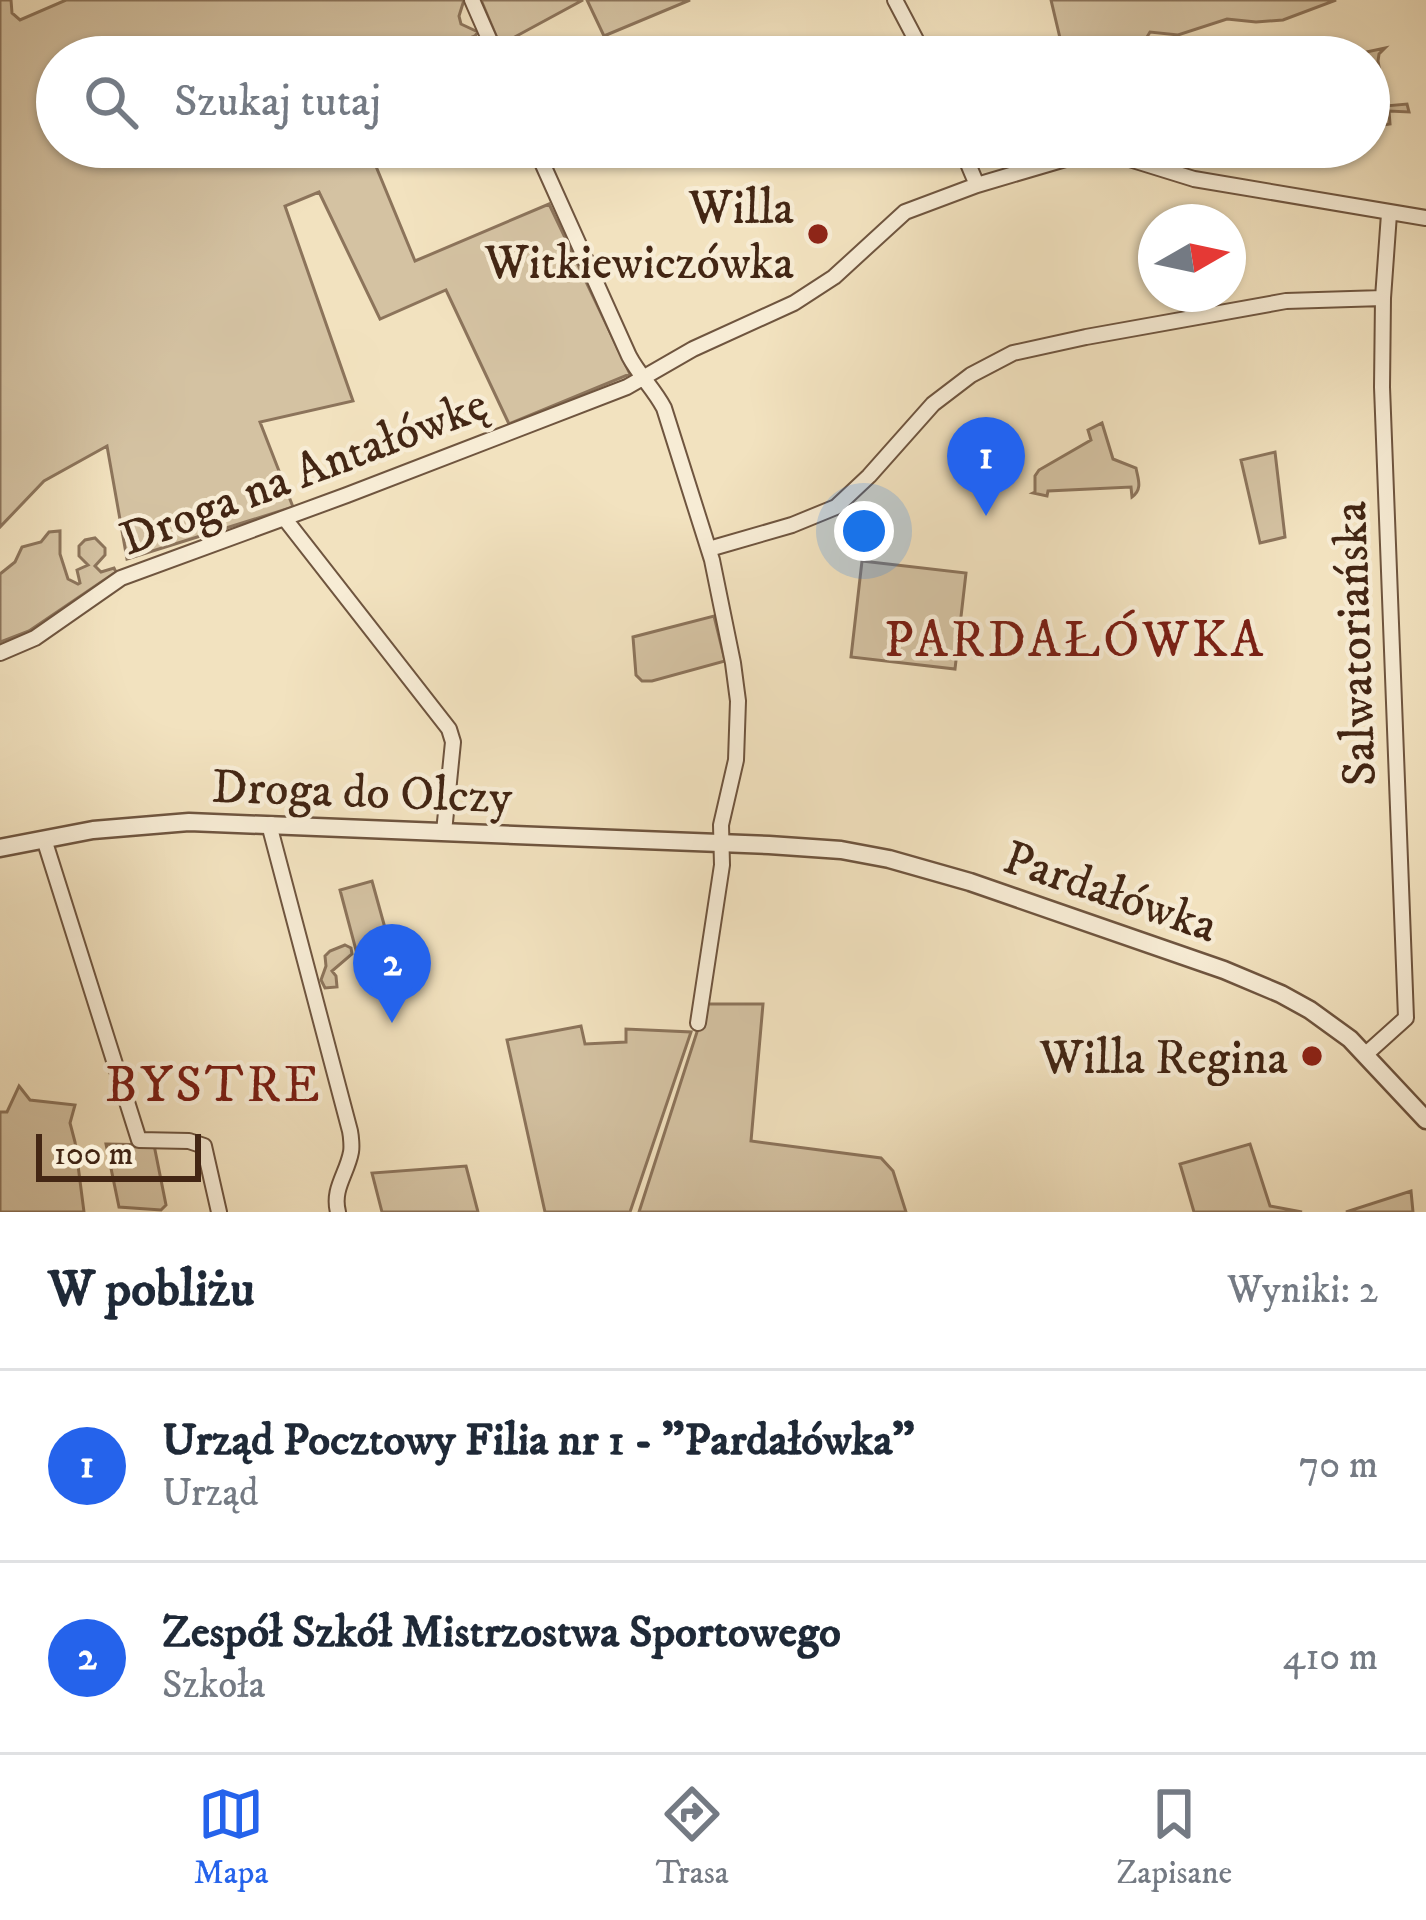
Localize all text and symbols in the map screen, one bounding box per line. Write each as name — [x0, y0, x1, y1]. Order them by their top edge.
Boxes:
search box — [36, 36, 1390, 168]
icon: search — [78, 69, 144, 135]
text: Szukaj tutaj — [174, 74, 381, 130]
place label: Willa Witkiewiczówka — [484, 179, 795, 294]
north arrow — [1138, 204, 1246, 312]
marker: Willa Witkiewiczówka — [805, 221, 831, 247]
street label: Droga na Antałówkę — [112, 375, 496, 570]
pin: 1 — [947, 417, 1025, 516]
street label: Salwatoriańska — [1321, 500, 1391, 787]
your location — [834, 501, 894, 561]
district label: PARDAŁÓWKA — [884, 609, 1266, 673]
street label: Droga do Olczy — [211, 758, 513, 828]
street label: Pardałówka — [995, 828, 1225, 958]
pin: 2 — [353, 924, 431, 1023]
place label: Willa Regina — [1038, 1029, 1289, 1089]
marker: Willa Regina — [1299, 1043, 1325, 1069]
district label: BYSTRE — [105, 1054, 323, 1118]
scale bar — [36, 1128, 201, 1181]
text: 100 m — [54, 1134, 133, 1175]
text: W pobliżu — [48, 1258, 255, 1322]
text: Wyniki: 2 — [1227, 1266, 1378, 1315]
text: Urząd Pocztowy Filia nr 1 - "Pardałówka" — [162, 1413, 915, 1469]
text: 1 — [80, 1441, 94, 1490]
text: 70 m — [1299, 1441, 1378, 1490]
text: Urząd — [162, 1469, 259, 1518]
text: Zespół Szkół Mistrzostwa Sportowego — [162, 1605, 841, 1661]
text: 2 — [77, 1633, 97, 1682]
text: 410 m — [1283, 1633, 1378, 1682]
text: Szkoła — [162, 1661, 265, 1710]
tab: Mapa — [194, 1781, 268, 1894]
tab: Trasa — [656, 1781, 729, 1894]
tab: Zapisane — [1116, 1781, 1232, 1894]

